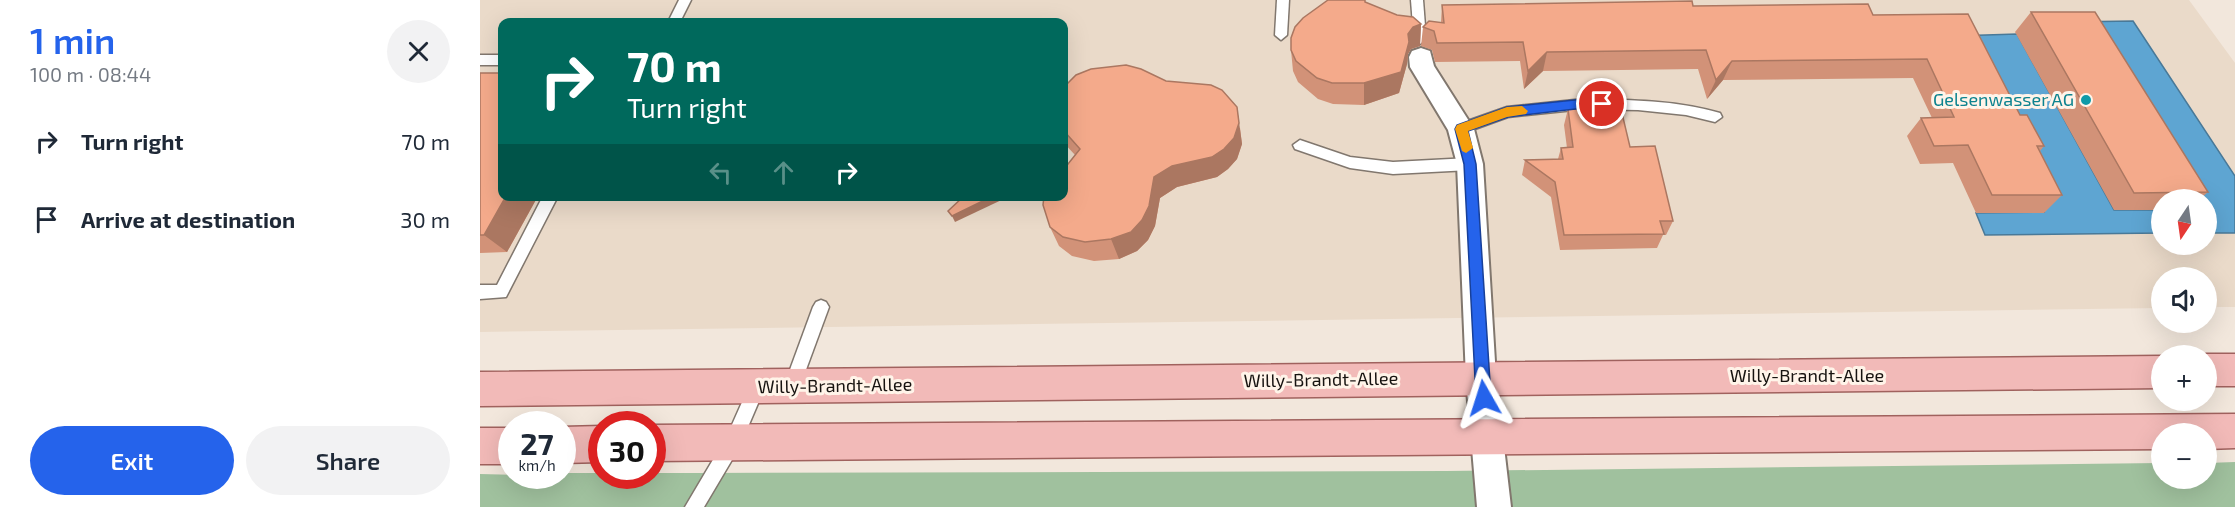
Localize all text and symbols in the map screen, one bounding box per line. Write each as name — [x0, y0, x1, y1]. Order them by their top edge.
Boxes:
text: 1 min — [30, 18, 115, 61]
button: close — [387, 20, 450, 83]
text: 70 m — [627, 40, 722, 90]
icon: right — [528, 42, 606, 120]
text: 100 m · 08:44 — [30, 62, 151, 86]
pin — [1576, 78, 1627, 129]
icon: arrive — [1585, 87, 1618, 120]
place label: Gelsenwasser AG — [1933, 88, 2074, 110]
text: Turn right — [627, 91, 747, 123]
marker: Gelsenwasser AG — [2079, 93, 2093, 107]
icon: right — [30, 125, 63, 158]
text: Turn right — [81, 128, 183, 154]
text: 70 m — [401, 128, 450, 154]
icon: left — [704, 156, 737, 189]
icon: ahead — [767, 156, 800, 189]
icon: right — [830, 156, 863, 189]
north arrow — [2151, 189, 2217, 255]
map controls — [2151, 189, 2217, 489]
icon: arrive — [30, 203, 63, 236]
text: Arrive at destination — [81, 206, 295, 232]
text: 30 m — [400, 206, 450, 232]
button: sound — [2151, 267, 2217, 333]
button: + — [2151, 345, 2217, 411]
street label: Willy-Brandt-Allee — [1730, 364, 1884, 386]
position arrow — [1452, 366, 1516, 430]
street label: Willy-Brandt-Allee — [1244, 367, 1398, 391]
street label: Willy-Brandt-Allee — [758, 373, 912, 397]
speed limit sign: 30 — [588, 411, 666, 489]
button: − — [2151, 423, 2217, 489]
text: 27 — [520, 425, 554, 461]
button: Exit — [30, 426, 234, 495]
button: Share — [246, 426, 450, 495]
text: km/h — [518, 456, 556, 474]

